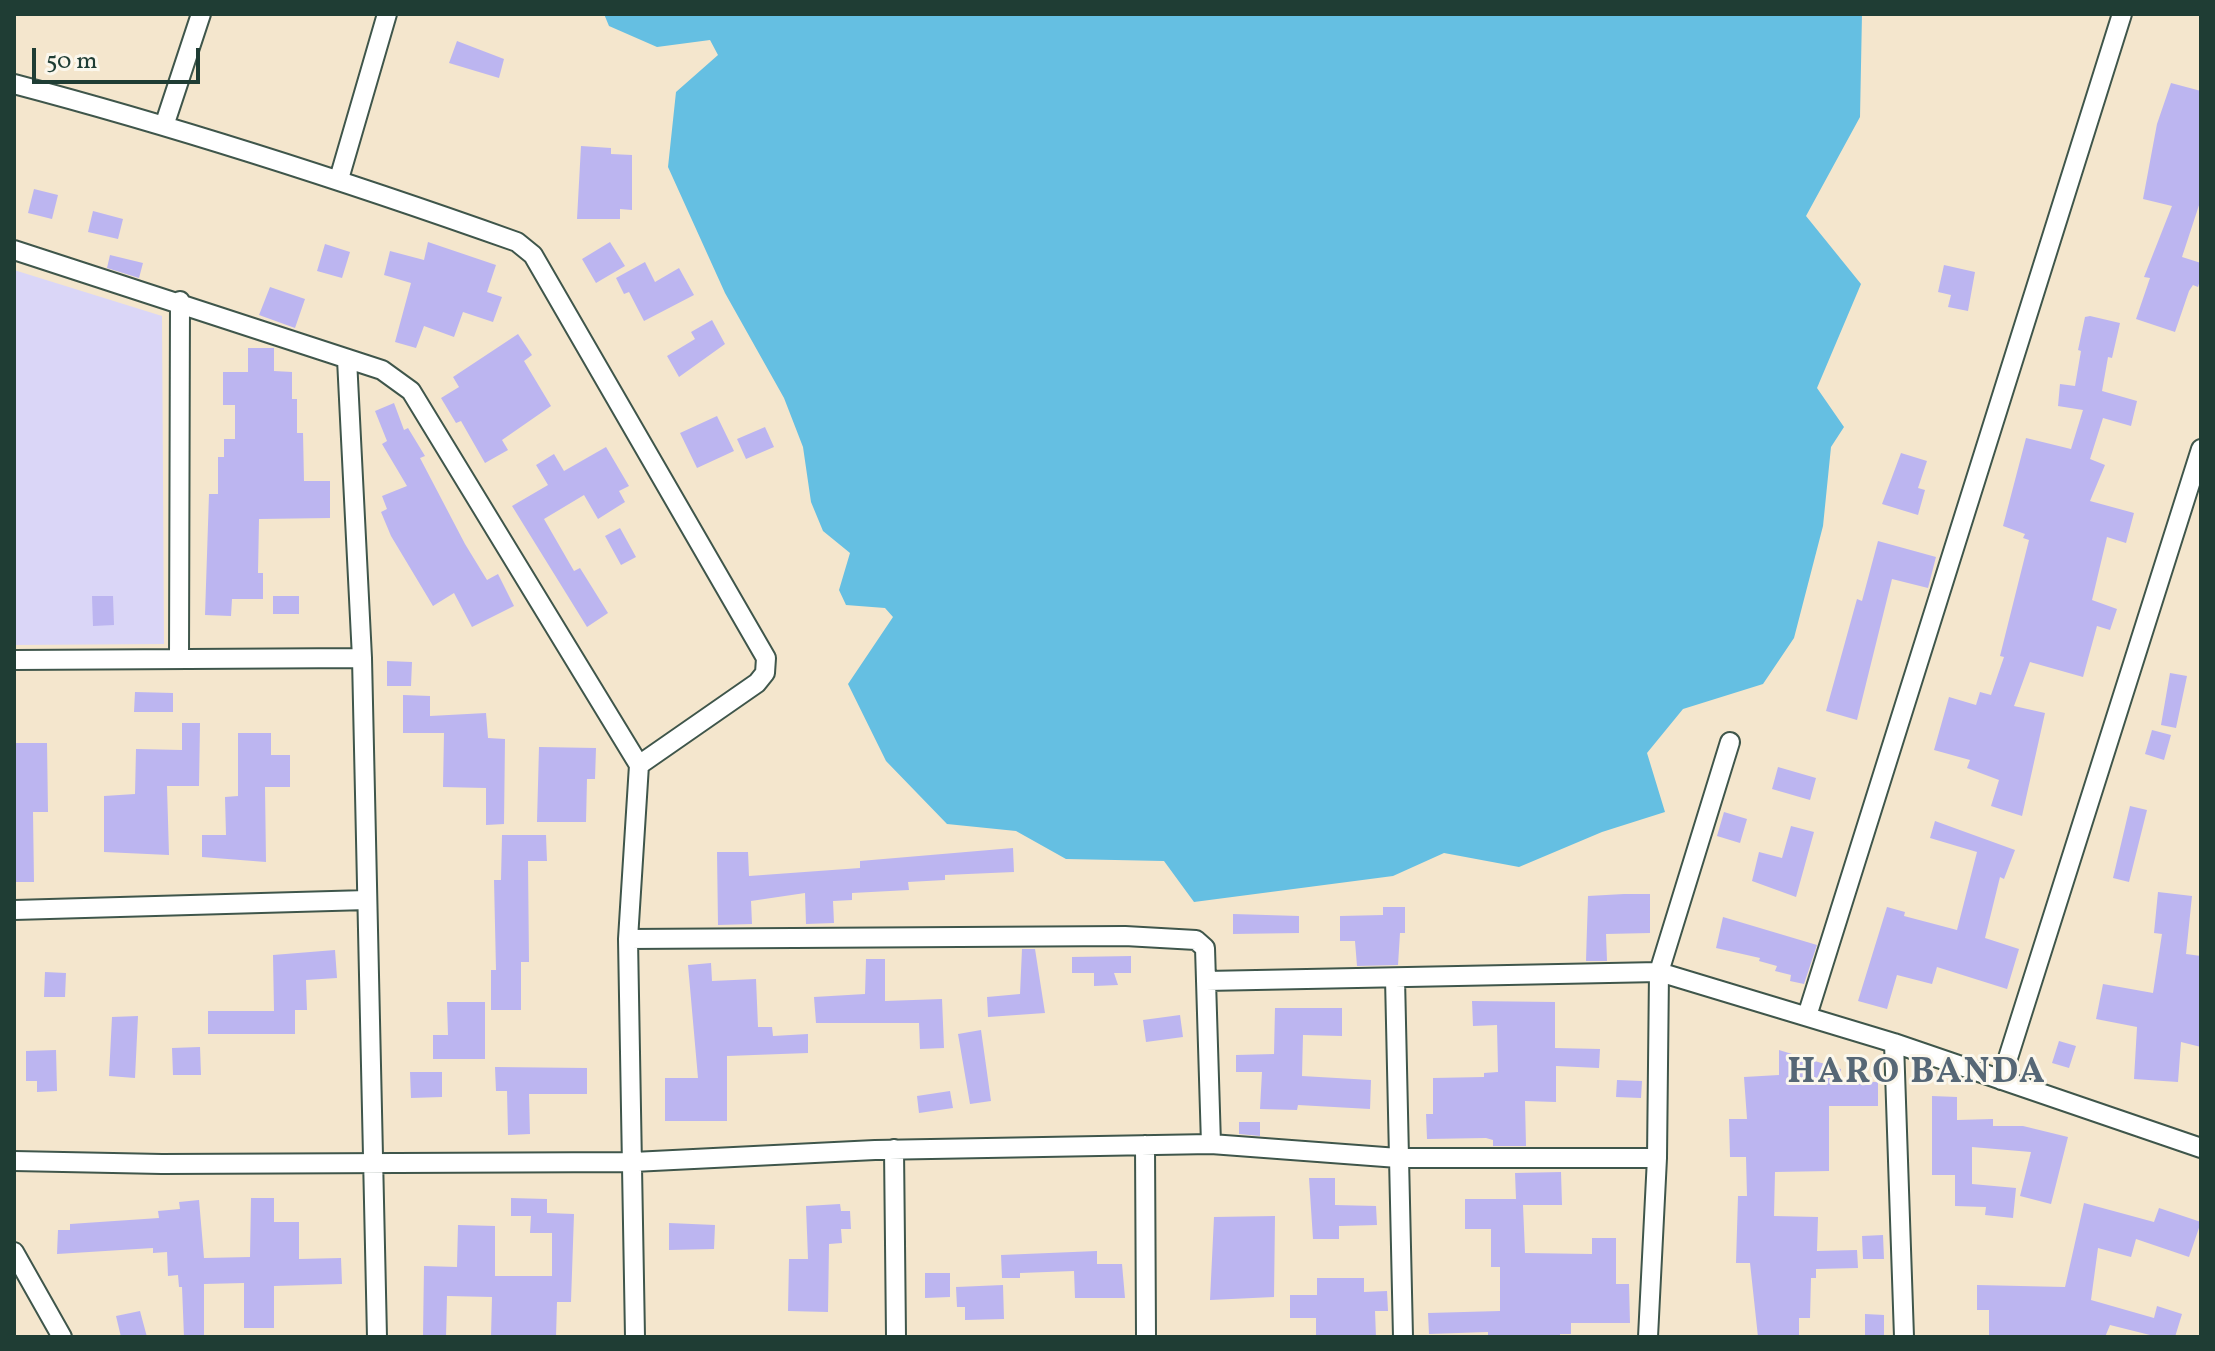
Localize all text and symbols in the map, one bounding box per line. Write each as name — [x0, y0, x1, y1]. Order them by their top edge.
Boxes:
scale bar — [36, 32, 204, 82]
text: 50 m — [46, 45, 98, 79]
district label: HARO BANDA — [1787, 1053, 2047, 1097]

